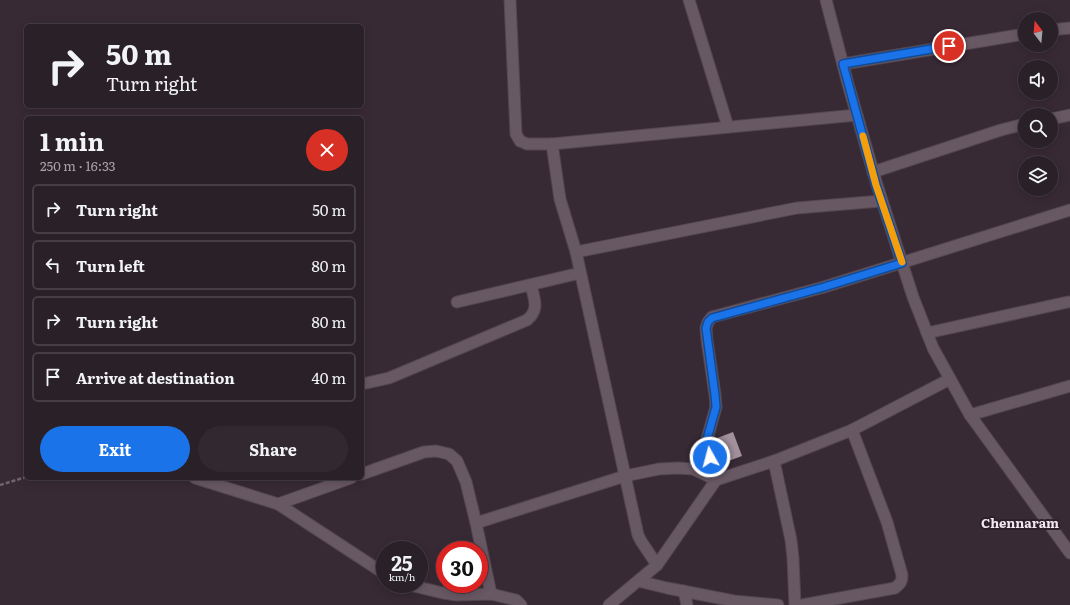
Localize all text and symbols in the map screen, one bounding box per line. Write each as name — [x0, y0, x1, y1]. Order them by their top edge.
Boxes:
north arrow — [1018, 12, 1058, 52]
map controls — [1018, 12, 1058, 196]
pin — [932, 29, 966, 63]
text: 50 m — [106, 32, 172, 74]
icon: arrive — [938, 35, 960, 57]
icon: right — [40, 40, 92, 92]
button: sound — [1018, 60, 1058, 100]
text: Turn right — [106, 70, 197, 97]
button: search — [1018, 108, 1058, 148]
text: 1 min — [40, 123, 104, 158]
button: close — [306, 129, 348, 171]
text: 250 m · 16:33 — [40, 156, 116, 175]
button: layers — [1018, 156, 1058, 196]
icon: right — [42, 198, 64, 220]
text: Turn right — [76, 198, 158, 221]
text: 50 m — [312, 198, 346, 221]
icon: left — [42, 254, 64, 276]
text: Turn left — [76, 254, 145, 277]
text: 80 m — [312, 254, 346, 277]
icon: right — [42, 310, 64, 332]
text: Turn right — [76, 310, 158, 333]
text: 80 m — [312, 310, 346, 333]
icon: arrive — [42, 366, 64, 388]
text: Arrive at destination — [76, 366, 235, 389]
text: 40 m — [312, 366, 346, 389]
button: Exit — [40, 426, 190, 472]
button: Share — [198, 426, 348, 472]
position arrow — [689, 436, 731, 478]
district label: Chennaram — [981, 513, 1059, 532]
speed limit sign: 30 — [436, 541, 488, 593]
text: 25 — [391, 547, 413, 577]
text: km/h — [389, 569, 415, 584]

